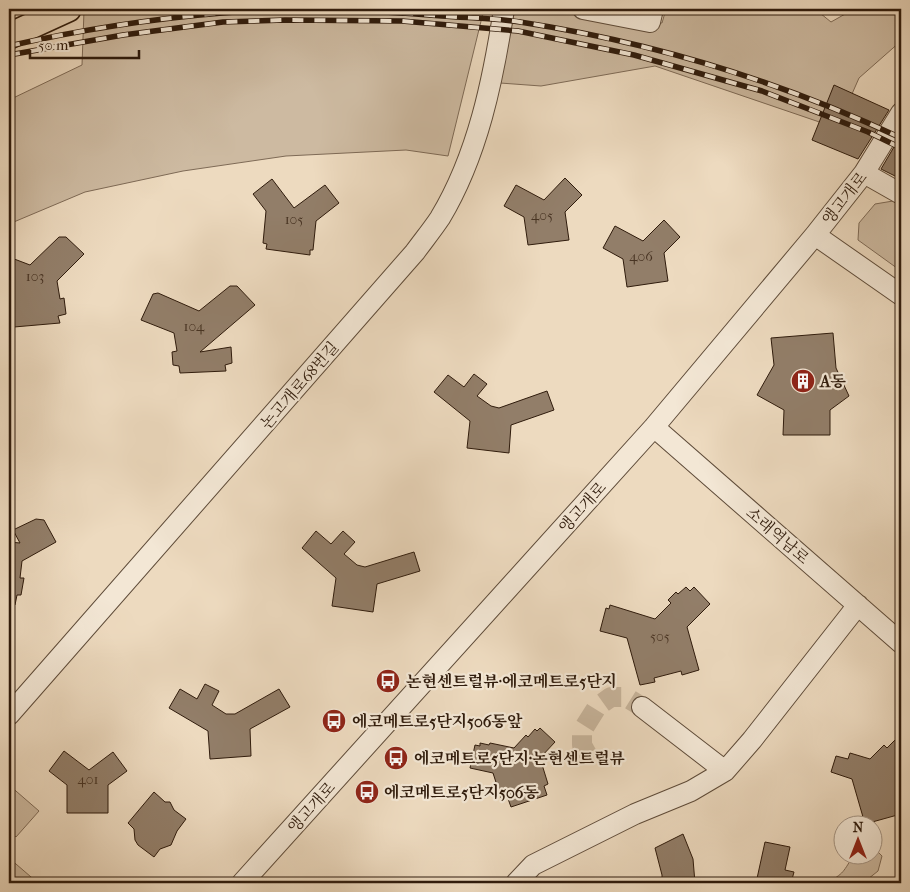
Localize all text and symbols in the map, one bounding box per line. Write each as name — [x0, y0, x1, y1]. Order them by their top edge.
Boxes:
scale bar — [30, 28, 139, 60]
text: 50 m — [38, 36, 69, 54]
street label: 앵고개로 — [818, 168, 871, 229]
house number: 405 — [531, 207, 553, 224]
house number: 105 — [285, 211, 303, 228]
house number: 406 — [629, 248, 653, 265]
house number: 103 — [26, 268, 44, 285]
house number: 104 — [184, 318, 205, 335]
street label: 논고개로68번길 — [256, 338, 342, 433]
building icon: A동 — [790, 368, 816, 394]
place label: A동 — [819, 372, 846, 391]
street label: 앵고개로 — [555, 478, 610, 537]
street label: 소래역남로 — [742, 503, 813, 568]
house number: 505 — [650, 628, 670, 645]
bus stop icon: 논현센트럴뷰·에코메트로5단지 — [375, 668, 401, 694]
place label: 논현센트럴뷰·에코메트로5단지 — [406, 672, 617, 691]
bus stop icon: 에코메트로5단지506동앞 — [321, 708, 347, 734]
place label: 에코메트로5단지506동앞 — [352, 712, 523, 731]
bus stop icon: 에코메트로5단지·논현센트럴뷰 — [383, 745, 409, 771]
place label: 에코메트로5단지·논현센트럴뷰 — [414, 749, 625, 768]
house number: 401 — [78, 771, 98, 788]
street label: 앵고개로 — [284, 778, 339, 837]
bus stop icon: 에코메트로5단지506동 — [354, 779, 380, 805]
place label: 에코메트로5단지506동 — [384, 783, 539, 802]
north arrow — [832, 814, 882, 864]
text: N — [853, 819, 864, 836]

